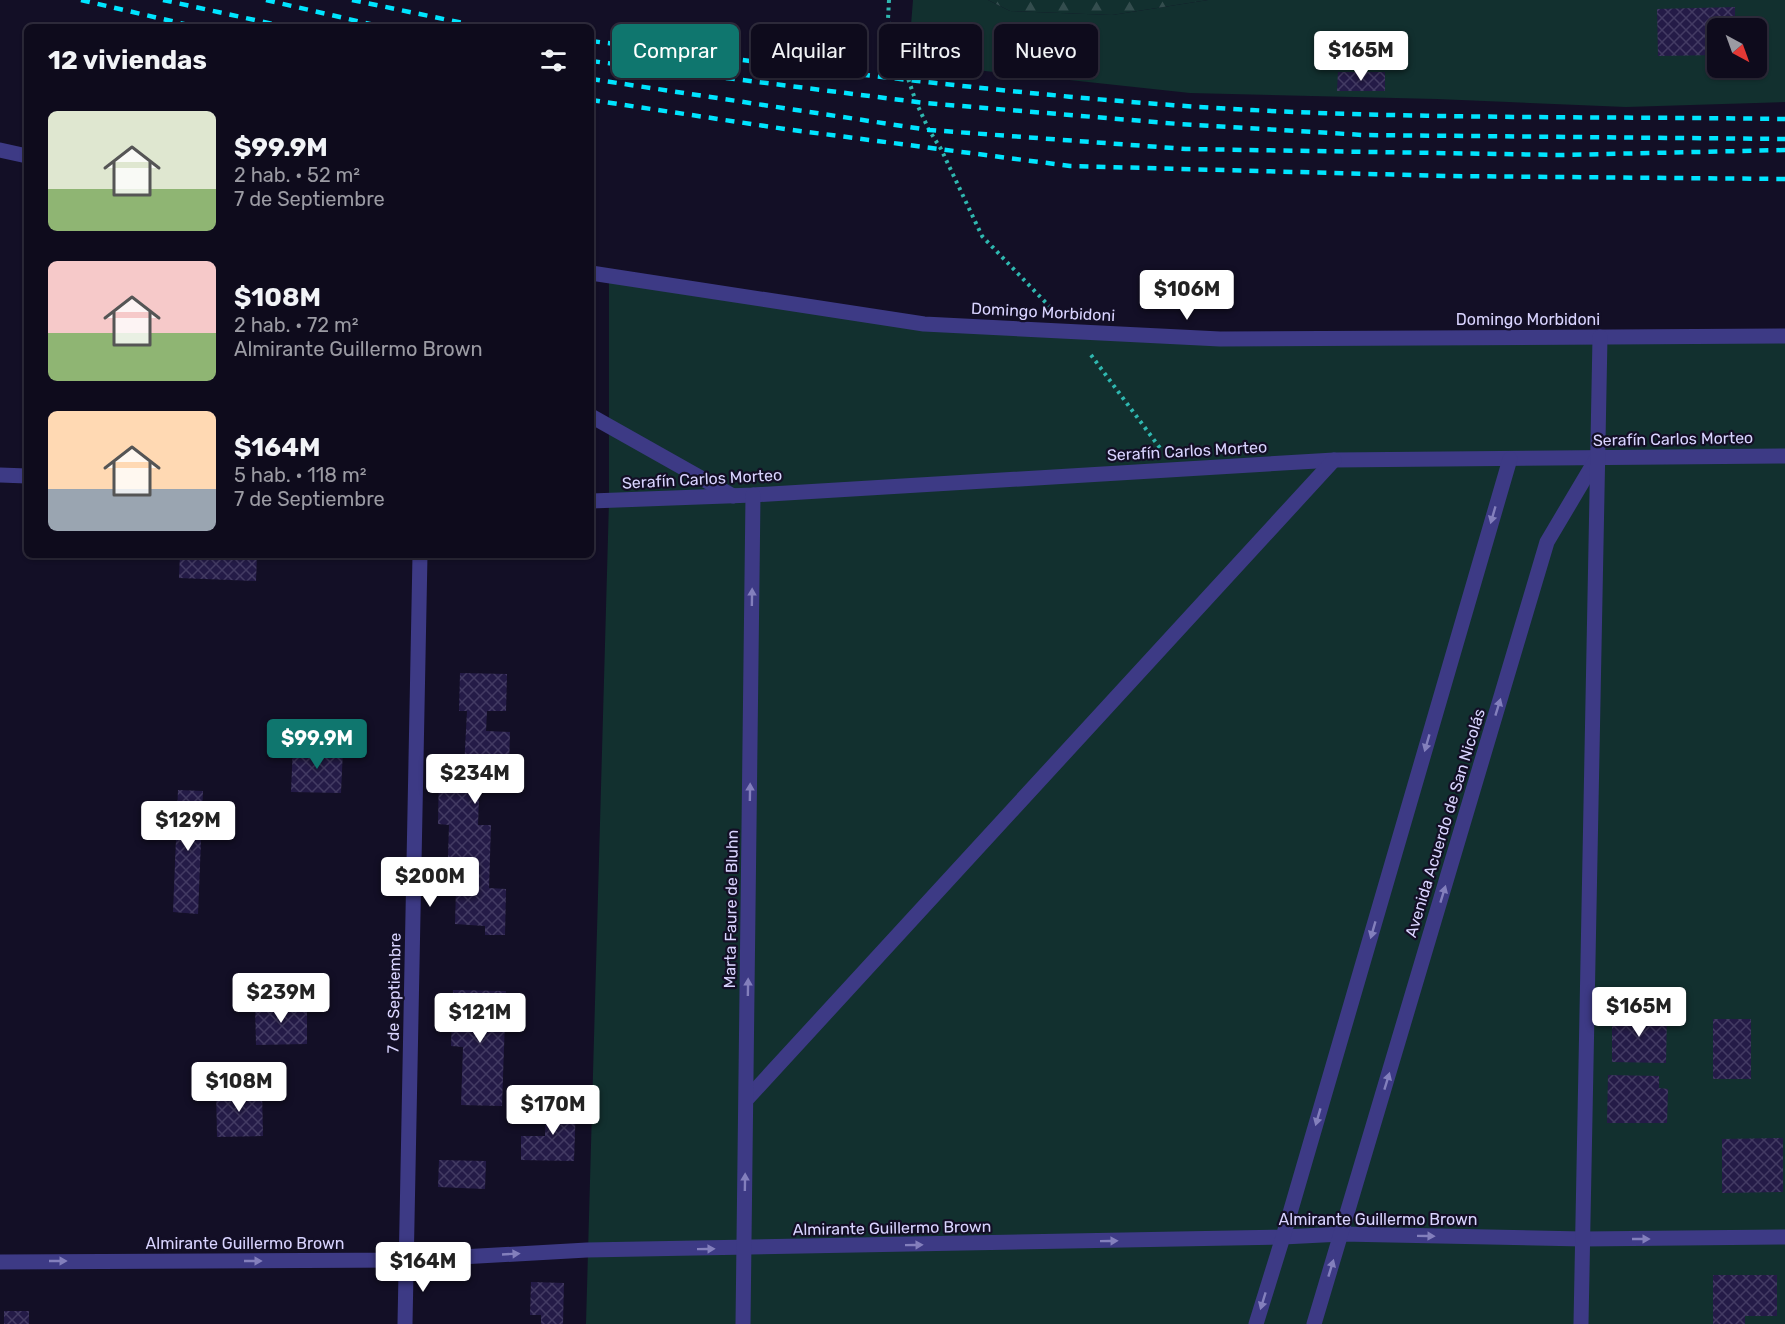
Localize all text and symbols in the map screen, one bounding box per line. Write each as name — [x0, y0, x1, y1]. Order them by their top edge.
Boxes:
north arrow — [1707, 18, 1767, 78]
map controls — [1707, 18, 1767, 78]
chip: Comprar — [612, 24, 739, 78]
chip: Alquilar — [751, 24, 867, 78]
chip: Filtros — [879, 24, 982, 78]
chip: Nuevo — [994, 24, 1098, 78]
pin: $165M — [1319, 31, 1403, 82]
text: $165M — [1328, 38, 1394, 62]
icon: filters — [537, 44, 570, 77]
text: 12 viviendas — [48, 45, 207, 76]
text: $99.9M — [234, 132, 328, 163]
icon: home — [96, 135, 168, 207]
text: 2 hab. · 52 m² — [234, 163, 360, 187]
text: 7 de Septiembre — [234, 187, 385, 211]
pin: $106M — [1145, 270, 1229, 321]
text: $106M — [1154, 277, 1220, 301]
text: $108M — [234, 282, 321, 313]
icon: home — [96, 285, 168, 357]
street label: Domingo Morbidoni — [970, 299, 1116, 325]
street label: Domingo Morbidoni — [1456, 310, 1600, 329]
text: 2 hab. · 72 m² — [234, 313, 359, 337]
text: Almirante Guillermo Brown — [234, 337, 483, 361]
street label: Serafín Carlos Morteo — [1593, 428, 1753, 450]
text: $164M — [234, 432, 321, 463]
icon: home — [96, 435, 168, 507]
street label: Serafín Carlos Morteo — [1106, 437, 1268, 465]
text: 5 hab. · 118 m² — [234, 463, 367, 487]
street label: Serafín Carlos Morteo — [621, 465, 783, 493]
text: 7 de Septiembre — [234, 487, 385, 511]
one-way arrow — [1488, 506, 1498, 524]
one-way arrow — [747, 587, 757, 606]
one-way arrow — [1494, 698, 1503, 716]
street label: Avenida Acuerdo de San Nicolás — [1401, 706, 1489, 940]
pin: $99.9M — [268, 719, 366, 770]
text: $99.9M — [281, 726, 353, 750]
one-way arrow — [1422, 734, 1431, 752]
pin: $234M — [433, 754, 517, 805]
text: $234M — [440, 761, 510, 785]
one-way arrow — [745, 782, 755, 801]
pin: $129M — [146, 801, 230, 852]
text: $129M — [155, 808, 221, 832]
street label: Marta Faure de Bluhn — [720, 829, 742, 989]
pin: $200M — [388, 857, 472, 908]
text: $200M — [395, 864, 465, 888]
one-way arrow — [1439, 885, 1448, 903]
one-way arrow — [1368, 921, 1377, 939]
street label: 7 de Septiembre — [383, 933, 405, 1053]
pin: $239M — [239, 973, 323, 1024]
one-way arrow — [743, 977, 753, 996]
text: $239M — [247, 980, 315, 1004]
pin: $165M — [1597, 987, 1681, 1038]
pin: $121M — [438, 993, 522, 1044]
text: $165M — [1606, 994, 1672, 1018]
text: $121M — [449, 1000, 511, 1024]
pin: $108M — [197, 1062, 281, 1113]
text: $108M — [206, 1069, 273, 1093]
one-way arrow — [1383, 1072, 1392, 1090]
pin: $170M — [511, 1085, 595, 1136]
text: $170M — [521, 1092, 585, 1116]
one-way arrow — [1313, 1108, 1322, 1126]
one-way arrow — [741, 1172, 750, 1191]
street label: Almirante Guillermo Brown — [1279, 1210, 1477, 1229]
street label: Almirante Guillermo Brown — [792, 1217, 992, 1239]
one-way arrow — [1416, 1231, 1435, 1240]
street label: Almirante Guillermo Brown — [146, 1234, 344, 1253]
one-way arrow — [1632, 1234, 1651, 1244]
one-way arrow — [1100, 1236, 1119, 1246]
one-way arrow — [905, 1240, 924, 1250]
pin: $164M — [381, 1242, 465, 1293]
one-way arrow — [697, 1244, 716, 1254]
text: $164M — [390, 1249, 456, 1273]
one-way arrow — [502, 1250, 521, 1259]
one-way arrow — [49, 1256, 68, 1266]
one-way arrow — [244, 1256, 263, 1266]
one-way arrow — [1327, 1259, 1336, 1277]
one-way arrow — [1258, 1292, 1267, 1310]

